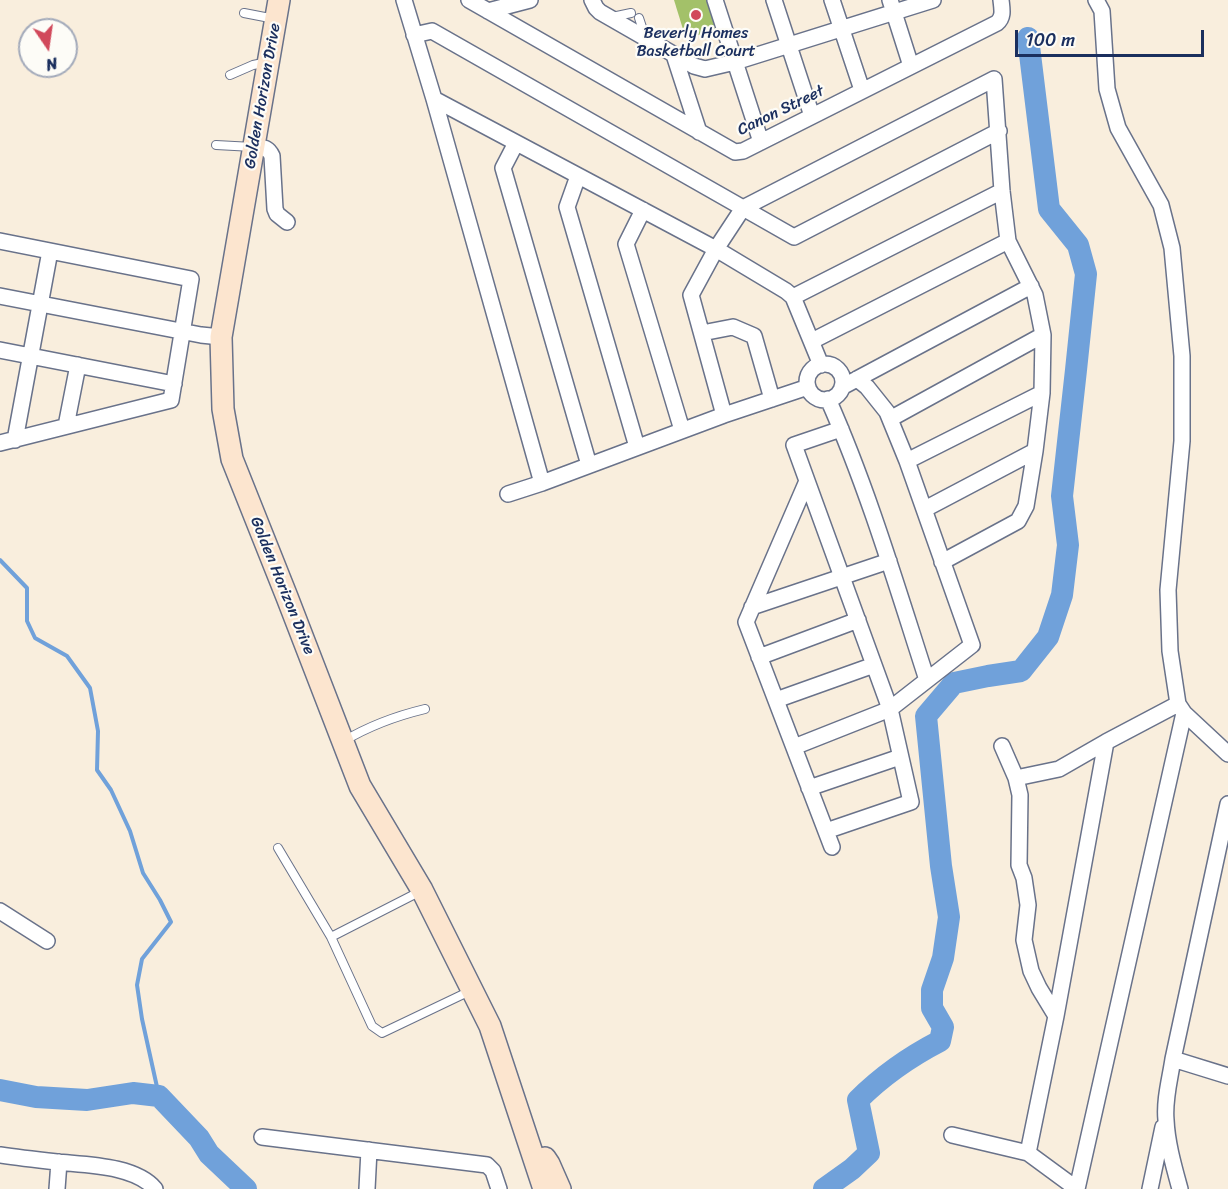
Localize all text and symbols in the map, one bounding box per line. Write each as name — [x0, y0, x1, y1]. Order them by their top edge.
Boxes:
marker: Beverly Homes Basketball Court — [689, 8, 703, 22]
north arrow — [18, 18, 78, 78]
scale bar — [1018, 18, 1207, 56]
street label: Golden Horizon Drive — [241, 22, 285, 170]
place label: Beverly Homes Basketball Court — [637, 24, 755, 62]
text: 100 m — [1026, 24, 1075, 56]
text: N — [43, 49, 60, 79]
street label: Canon Street — [735, 82, 827, 140]
street label: Golden Horizon Drive — [246, 514, 318, 658]

